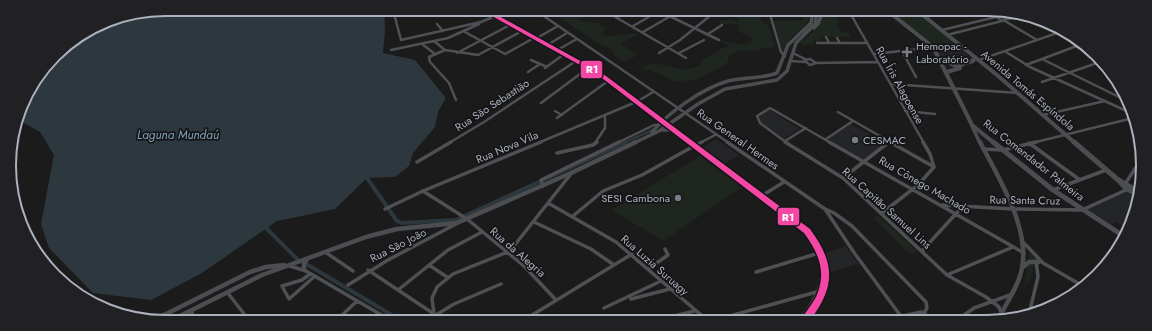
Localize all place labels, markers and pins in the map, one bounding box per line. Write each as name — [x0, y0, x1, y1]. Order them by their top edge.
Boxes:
place label: Hemopac - Laboratório — [916, 38, 969, 67]
marker: Hemopac - Laboratório — [901, 46, 913, 58]
place label: CESMAC — [863, 132, 906, 148]
marker: CESMAC — [850, 135, 860, 145]
place label: SESI Cambona — [601, 190, 670, 206]
marker: SESI Cambona — [673, 193, 683, 203]

